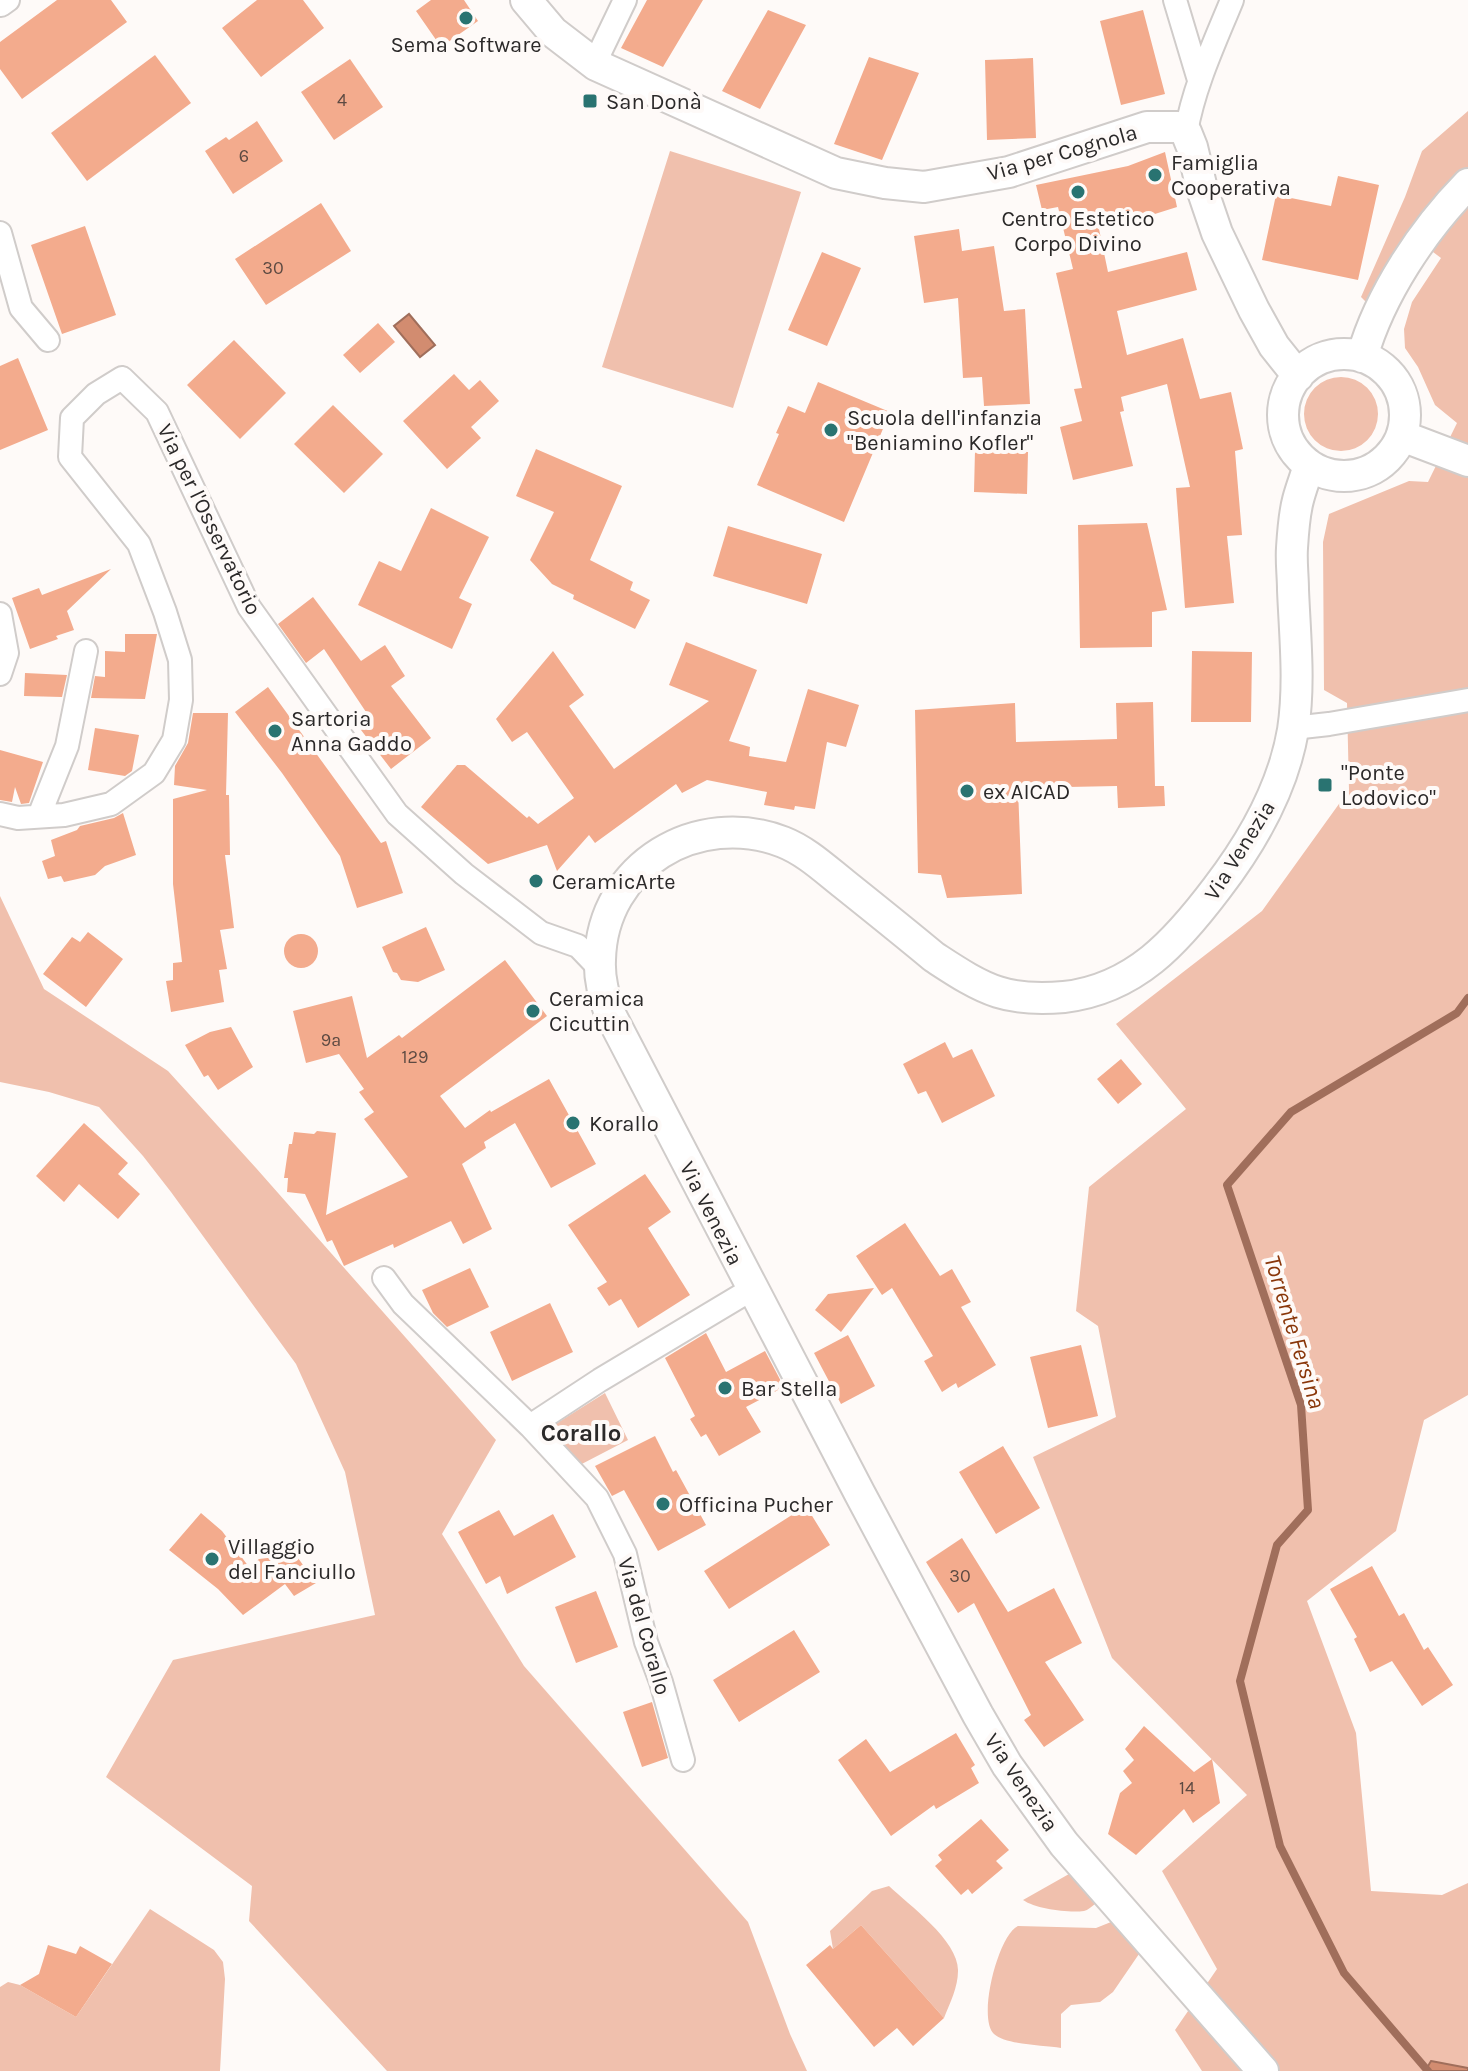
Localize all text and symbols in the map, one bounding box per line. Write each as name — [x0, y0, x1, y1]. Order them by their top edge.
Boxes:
marker: Sema Software — [457, 9, 475, 27]
place label: Sema Software — [391, 32, 541, 58]
house number: 4 — [337, 89, 347, 111]
place label: San Donà — [606, 89, 702, 115]
marker: San Donà — [581, 92, 599, 110]
street label: Via per Cognola — [984, 119, 1140, 187]
house number: 6 — [239, 145, 249, 167]
place label: Famiglia Cooperativa — [1171, 150, 1291, 201]
marker: Famiglia Cooperativa — [1146, 166, 1164, 184]
marker: Centro Estetico Corpo Divino — [1069, 183, 1087, 201]
place label: Centro Estetico Corpo Divino — [1001, 206, 1155, 257]
house number: 30 — [262, 257, 284, 279]
place label: Scuola dell'infanzia "Beniamino Kofler" — [847, 405, 1042, 456]
street label: Via per l'Osservatorio — [152, 420, 267, 619]
marker: Scuola dell'infanzia "Beniamino Kofler" — [822, 421, 840, 439]
place label: Sartoria Anna Gaddo — [291, 706, 412, 757]
marker: Sartoria Anna Gaddo — [266, 722, 284, 740]
place label: "Ponte Lodovico" — [1341, 760, 1436, 811]
marker: "Ponte Lodovico" — [1316, 776, 1334, 794]
place label: ex AICAD — [983, 779, 1070, 805]
marker: ex AICAD — [958, 782, 976, 800]
street label: Via Venezia — [1199, 796, 1281, 905]
place label: CeramicArte — [552, 869, 676, 895]
marker: CeramicArte — [527, 872, 545, 890]
place label: Ceramica Cicuttin — [549, 986, 644, 1037]
marker: Ceramica Cicuttin — [524, 1002, 542, 1020]
house number: 9a — [321, 1029, 341, 1051]
house number: 129 — [402, 1046, 428, 1068]
place label: Korallo — [589, 1111, 659, 1137]
marker: Korallo — [564, 1114, 582, 1132]
street label: Via Venezia — [674, 1157, 748, 1270]
water label: Torrente Fersina — [1258, 1252, 1332, 1412]
place label: Bar Stella — [741, 1376, 837, 1402]
marker: Bar Stella — [716, 1379, 734, 1397]
district label: Corallo — [541, 1419, 621, 1447]
place label: Officina Pucher — [679, 1492, 833, 1518]
marker: Officina Pucher — [654, 1495, 672, 1513]
place label: Villaggio del Fanciullo — [228, 1534, 356, 1585]
marker: Villaggio del Fanciullo — [203, 1550, 221, 1568]
street label: Via del Corallo — [612, 1554, 676, 1698]
house number: 30 — [949, 1565, 971, 1587]
street label: Via Venezia — [979, 1728, 1064, 1837]
house number: 14 — [1179, 1777, 1195, 1799]

